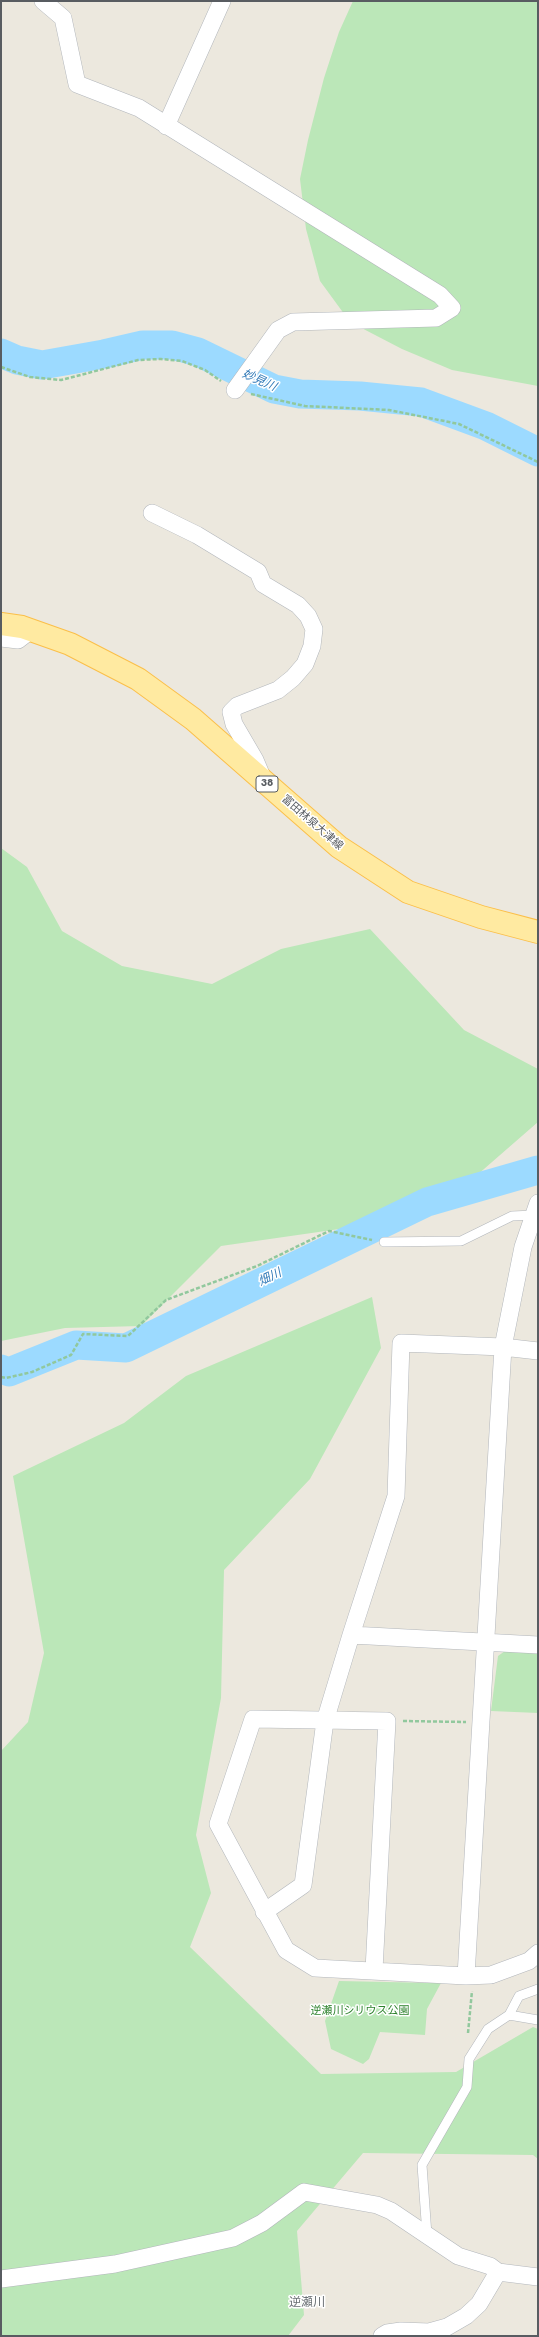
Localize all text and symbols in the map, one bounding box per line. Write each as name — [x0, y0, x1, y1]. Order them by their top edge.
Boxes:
water label: 妙見川 — [240, 367, 278, 395]
road number: 38 — [256, 776, 278, 792]
street label: 富田林泉大津線 — [279, 793, 345, 853]
water label: 畑川 — [256, 1266, 284, 1290]
park label: 逆瀬川シリウス公園 — [311, 2004, 409, 2018]
district label: 逆瀬川 — [289, 2296, 325, 2310]

